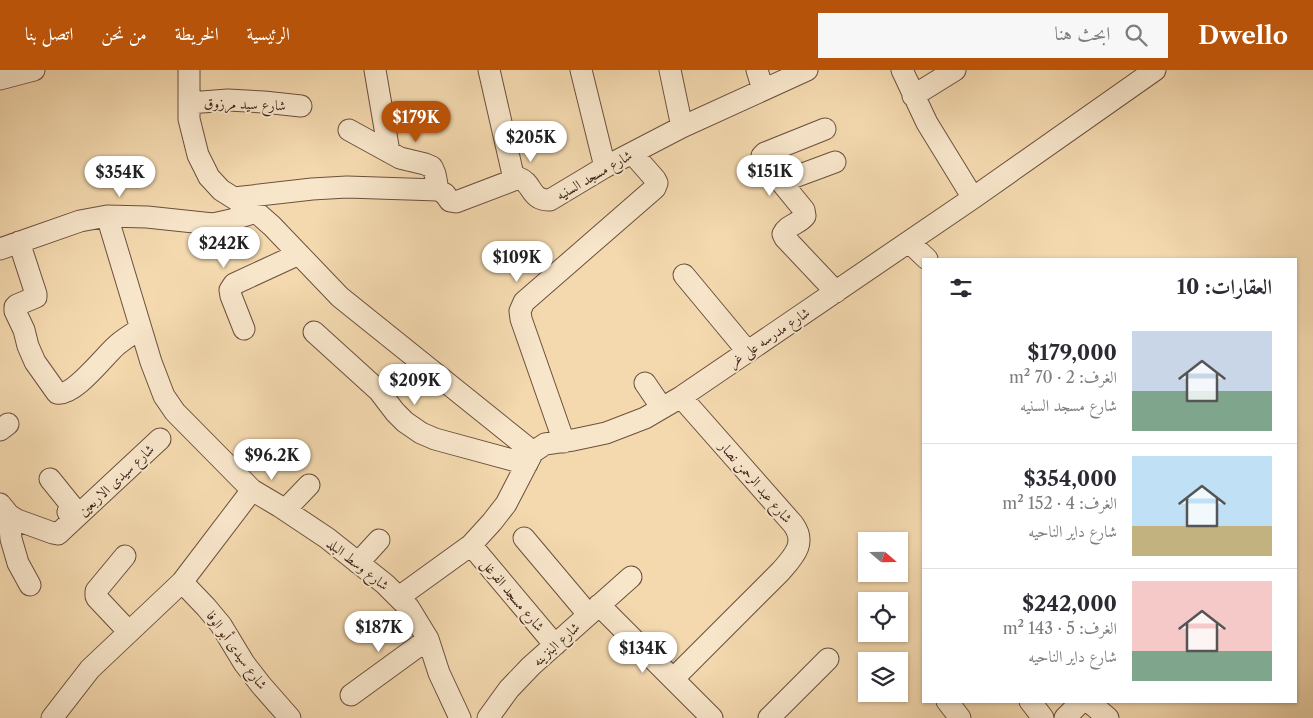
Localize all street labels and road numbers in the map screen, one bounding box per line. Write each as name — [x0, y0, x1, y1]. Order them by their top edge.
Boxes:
street label: شارع سيد مرزوق — [204, 94, 286, 117]
street label: شارع مسجد السنيه — [553, 146, 637, 207]
street label: شارع مدرسه على غر — [725, 303, 815, 373]
street label: شارع عبد الرحمن نصار — [712, 436, 797, 529]
street label: شارع سيدى الاربعين — [74, 440, 160, 522]
street label: شارع وسط البلد — [321, 534, 393, 596]
street label: شارع مسجد الفرغل — [475, 555, 549, 637]
street label: شارع سيدى أبو الوفا — [200, 607, 272, 695]
street label: شارع البنزينه — [529, 618, 585, 672]

